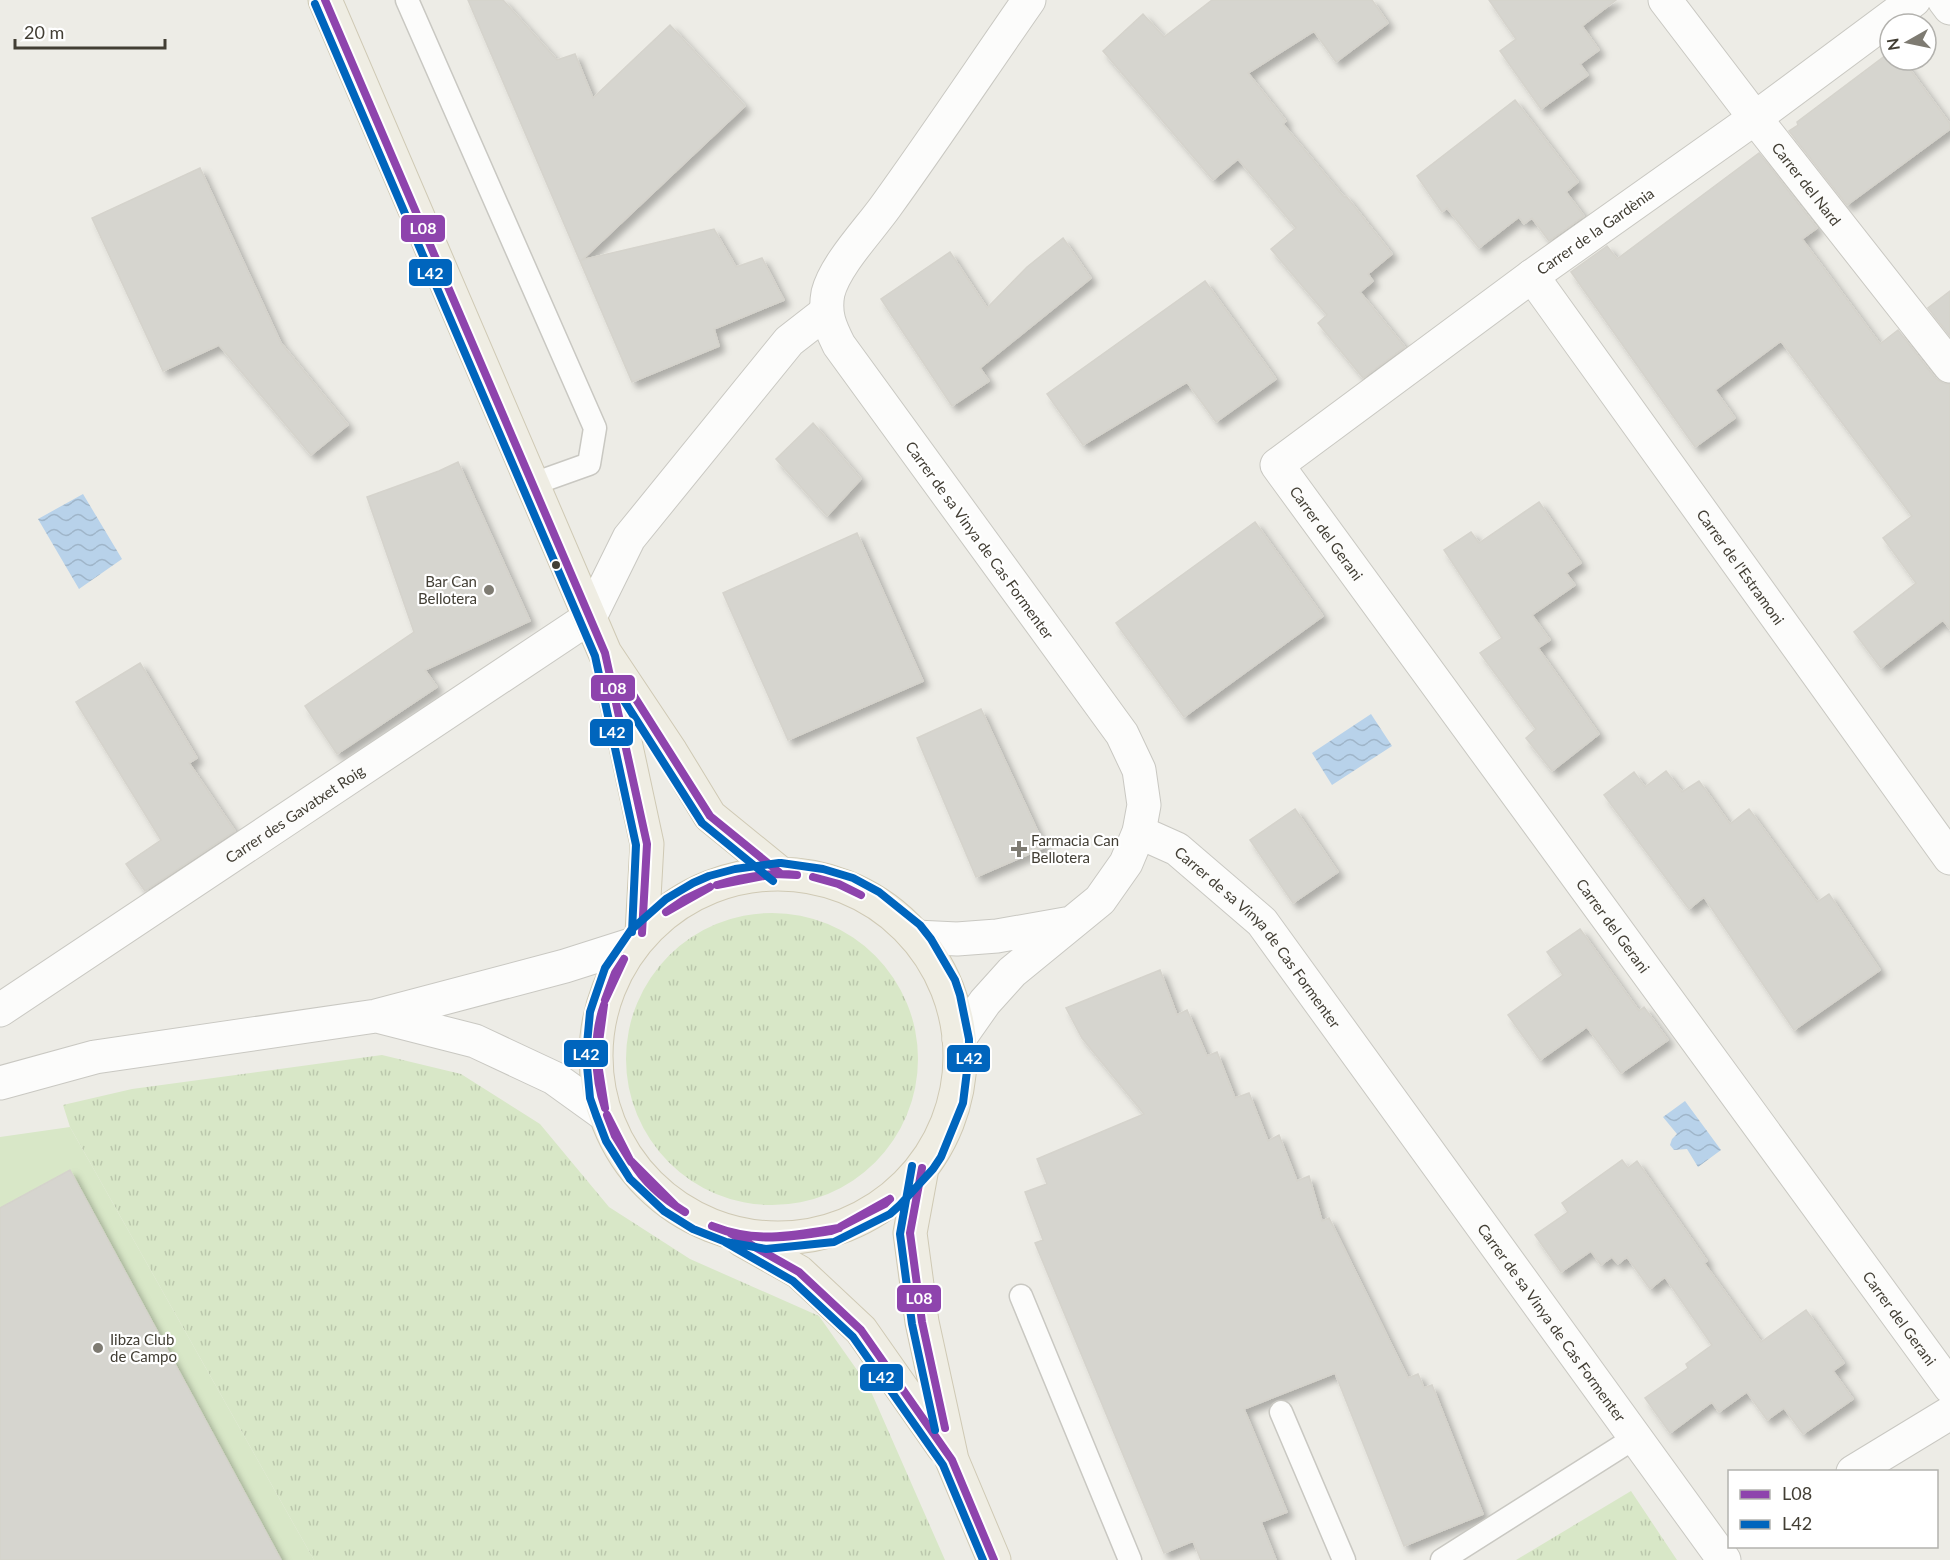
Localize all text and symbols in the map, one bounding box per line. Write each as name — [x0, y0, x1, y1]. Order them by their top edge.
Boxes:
scale bar — [15, 12, 165, 50]
north arrow — [1878, 12, 1938, 72]
text: 20 m — [24, 21, 64, 43]
text: N — [1882, 37, 1903, 52]
street label: Carrer del Nard — [1768, 138, 1845, 229]
street label: Carrer de la Gardènia — [1533, 184, 1657, 278]
line badge: L08 — [400, 214, 446, 243]
text: L08 — [410, 218, 436, 237]
line badge: L42 — [408, 258, 453, 287]
text: L42 — [417, 263, 443, 282]
street label: Carrer de sa Vinya de Cas Formenter — [902, 438, 1058, 643]
street label: Carrer del Gerani — [1286, 482, 1367, 584]
street label: Carrer de l'Estramoni — [1693, 506, 1788, 628]
unlabelled marker — [550, 559, 562, 571]
place label: Bar Can Bellotera — [418, 572, 477, 607]
marker: Bar Can Bellotera — [482, 583, 496, 597]
line badge: L08 — [590, 674, 636, 702]
text: L08 — [600, 678, 626, 697]
line badge: L42 — [589, 718, 634, 747]
text: L42 — [599, 722, 625, 741]
street label: Carrer des Gavatxet Roig — [222, 761, 368, 867]
place label: Farmacia Can Bellotera — [1031, 831, 1119, 866]
marker: Farmacia Can Bellotera — [1012, 842, 1026, 856]
street label: Carrer de sa Vinya de Cas Formenter — [1171, 842, 1345, 1032]
street label: Carrer del Gerani — [1573, 875, 1654, 976]
line badge: L42 — [563, 1039, 609, 1068]
text: L42 — [573, 1044, 599, 1063]
line badge: L42 — [946, 1044, 991, 1073]
text: L42 — [956, 1048, 982, 1067]
street label: Carrer de sa Vinya de Cas Formenter — [1474, 1220, 1630, 1425]
street label: Carrer del Gerani — [1859, 1267, 1940, 1369]
line badge: L08 — [896, 1284, 942, 1313]
text: L08 — [906, 1288, 932, 1307]
place label: Iibza Club de Campo — [110, 1330, 177, 1365]
marker: Iibza Club de Campo — [91, 1341, 105, 1355]
line badge: L42 — [859, 1363, 904, 1392]
text: L42 — [868, 1367, 894, 1386]
legend — [1728, 1470, 1938, 1548]
text: L08 — [1782, 1482, 1812, 1504]
text: L42 — [1782, 1512, 1812, 1534]

